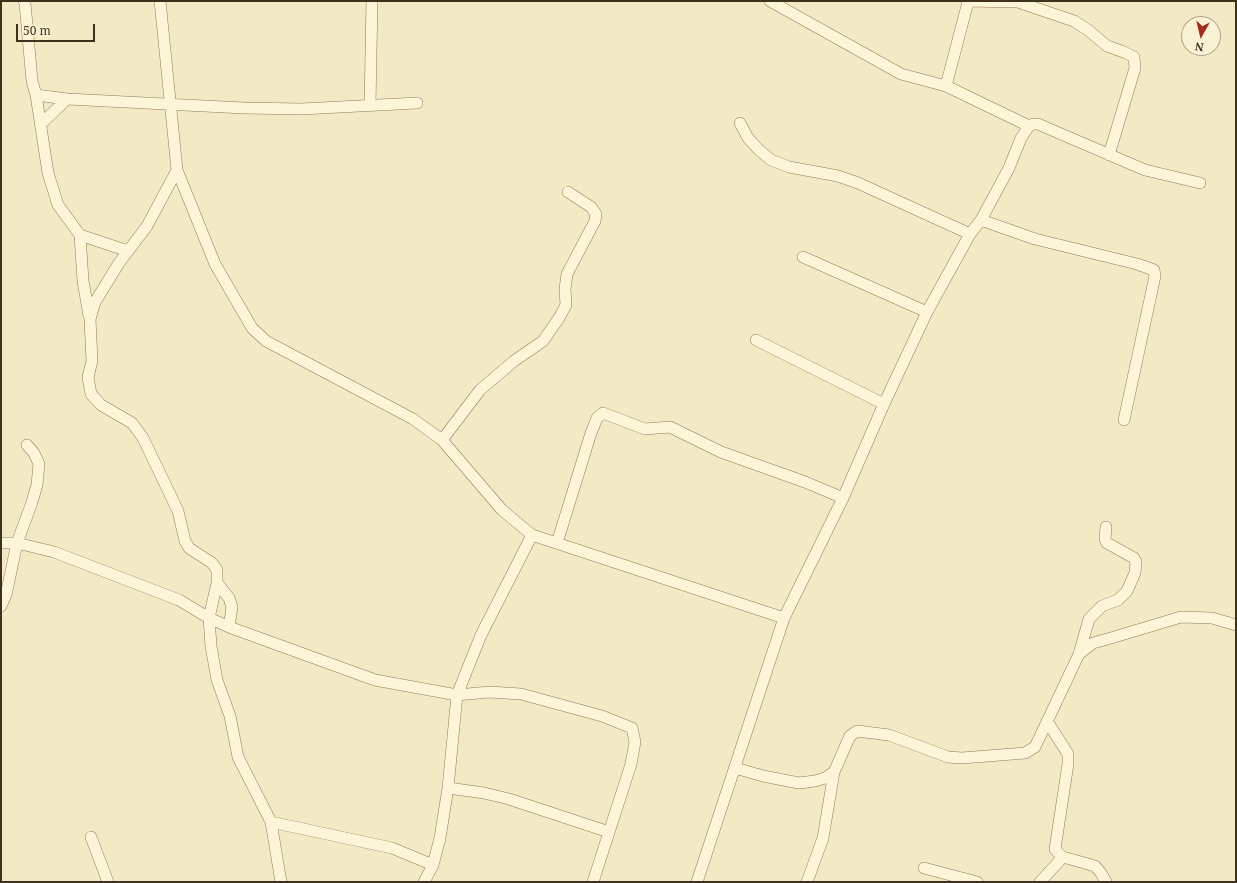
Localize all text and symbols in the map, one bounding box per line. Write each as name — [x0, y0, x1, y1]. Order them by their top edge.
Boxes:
scale bar — [18, 16, 97, 42]
north arrow — [1181, 16, 1221, 56]
text: 50 m — [23, 22, 51, 39]
text: N — [1194, 39, 1205, 55]

